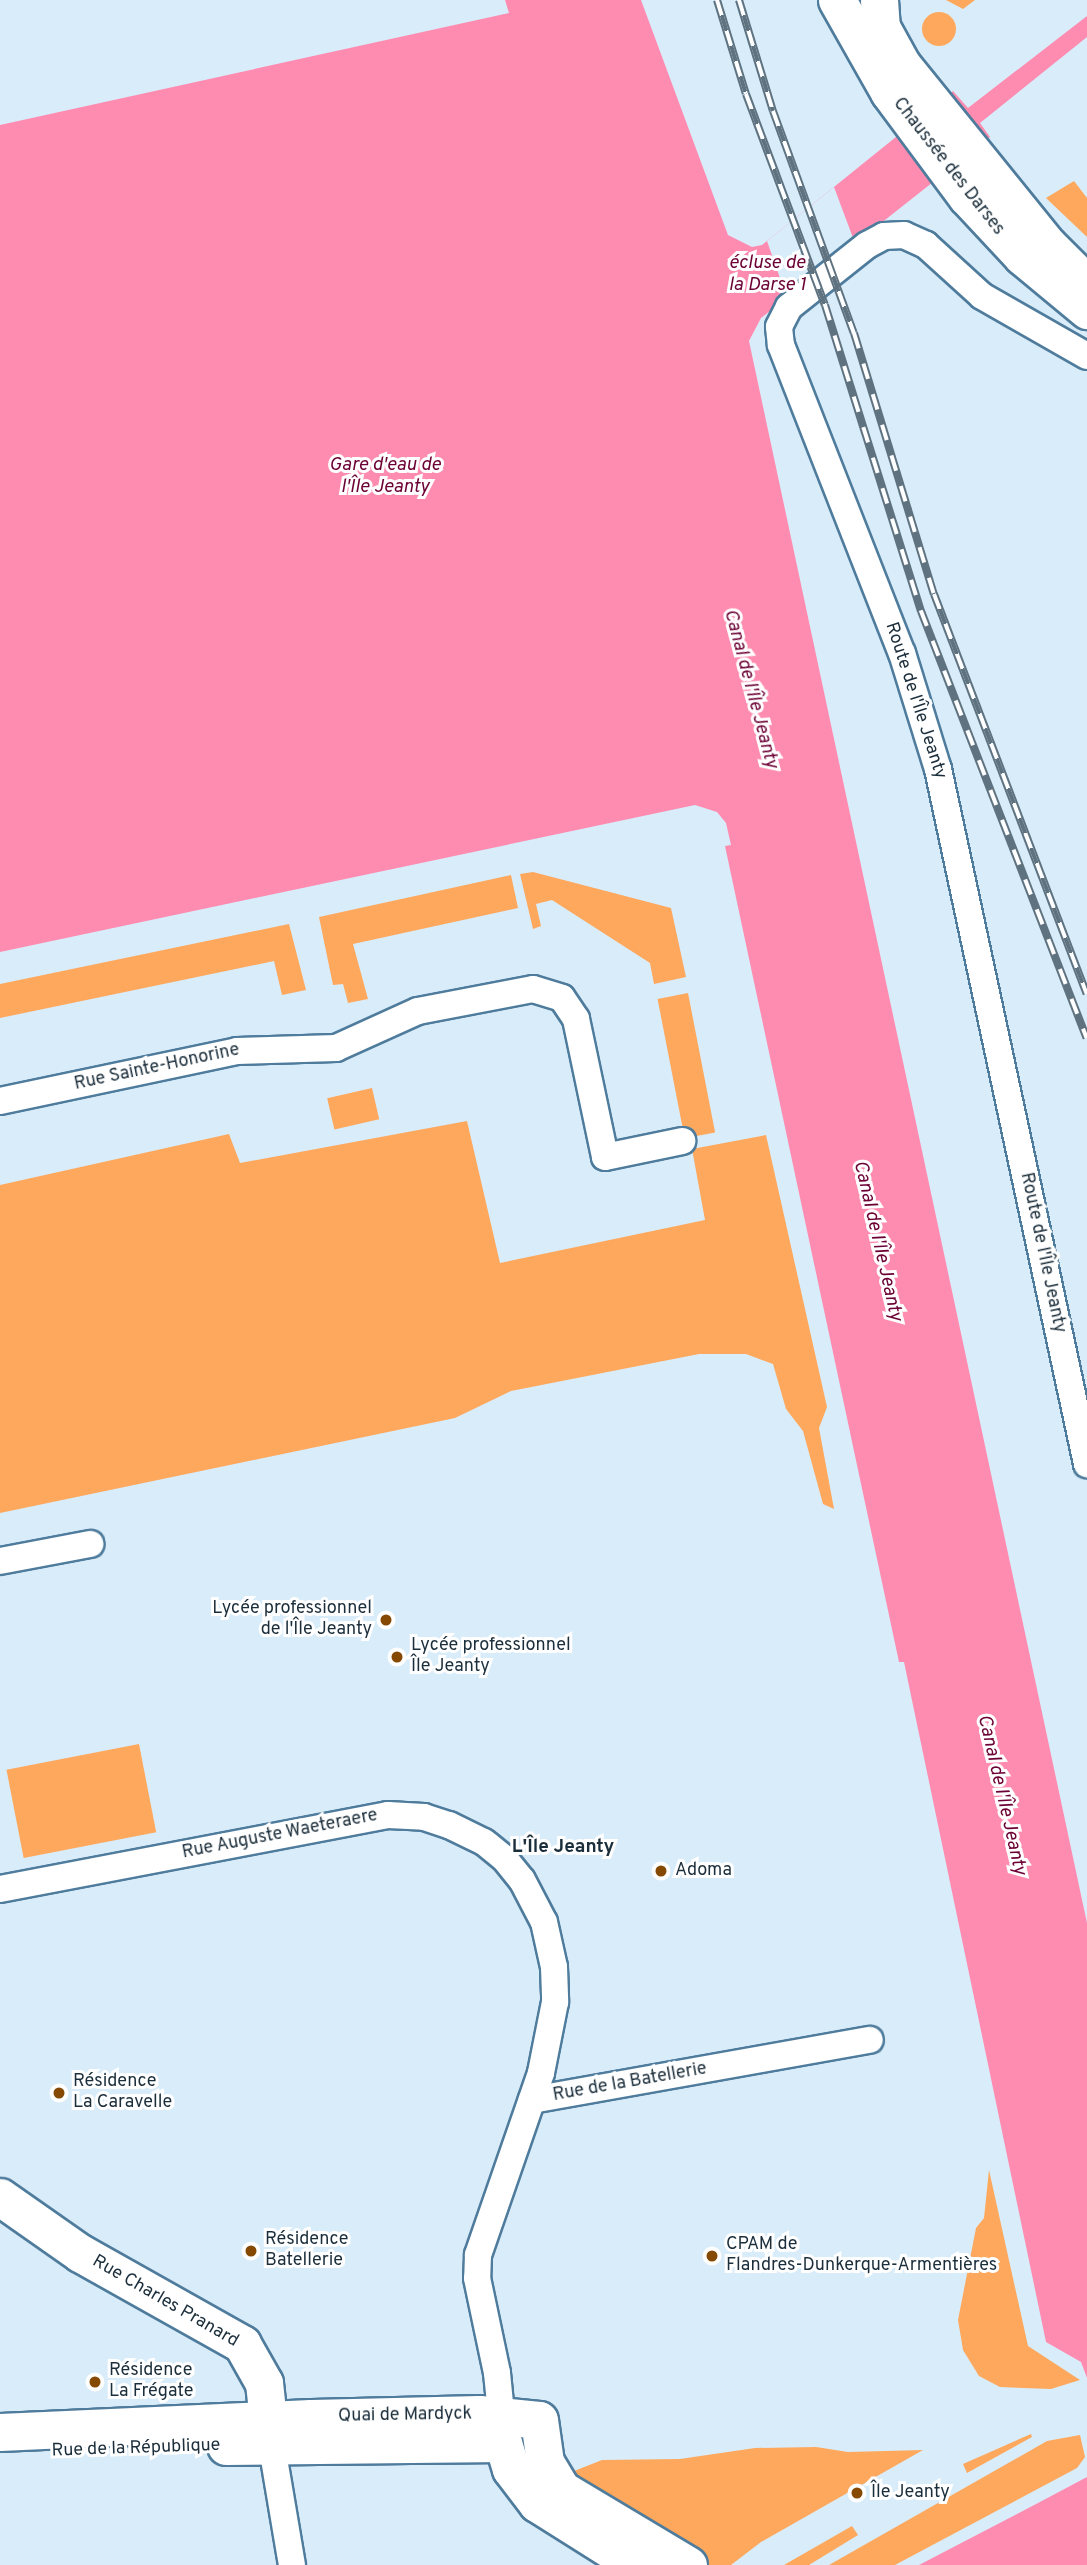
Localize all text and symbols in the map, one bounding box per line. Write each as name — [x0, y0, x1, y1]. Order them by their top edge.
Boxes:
street label: Chaussée des Darses — [888, 94, 1008, 240]
water label: écluse de la Darse 1 — [728, 253, 806, 297]
water label: Gare d'eau de l'Île Jeanty — [329, 455, 441, 499]
water label: Canal de l'Île Jeanty — [718, 607, 782, 771]
street label: Route de l'Île Jeanty — [879, 620, 951, 782]
street label: Rue Sainte-Honorine — [72, 1040, 242, 1096]
water label: Canal de l'Île Jeanty — [847, 1159, 907, 1323]
street label: Route de l'Île Jeanty — [1014, 1171, 1070, 1335]
place label: Lycée professionnel de l'Île Jeanty — [212, 1599, 372, 1642]
marker: Lycée professionnel de l'Île Jeanty — [378, 1612, 394, 1628]
place label: Lycée professionnel Île Jeanty — [411, 1636, 571, 1678]
marker: Lycée professionnel Île Jeanty — [389, 1649, 405, 1665]
water label: Canal de l'Île Jeanty — [971, 1713, 1031, 1877]
street label: Rue Auguste Waeteraere — [180, 1805, 380, 1865]
district label: L'Île Jeanty — [512, 1837, 614, 1859]
place label: Adoma — [675, 1860, 732, 1882]
marker: Adoma — [653, 1863, 669, 1879]
street label: Rue de la Batellerie — [551, 2059, 709, 2107]
place label: Résidence La Caravelle — [73, 2072, 172, 2114]
marker: Résidence La Caravelle — [51, 2085, 67, 2101]
place label: Résidence Batellerie — [265, 2230, 348, 2272]
place label: CPAM de Flandres-Dunkerque-Armentières — [726, 2235, 997, 2278]
marker: Résidence Batellerie — [243, 2243, 259, 2259]
marker: CPAM de Flandres-Dunkerque-Armentières — [704, 2248, 720, 2264]
street label: Rue Charles Pranard — [88, 2251, 242, 2353]
place label: Résidence La Frégate — [109, 2361, 194, 2404]
marker: Résidence La Frégate — [87, 2374, 103, 2390]
street label: Quai de Mardyck — [338, 2404, 472, 2428]
street label: Rue de la République — [51, 2435, 221, 2463]
place label: Île Jeanty — [871, 2482, 950, 2504]
marker: Île Jeanty — [849, 2485, 865, 2501]

